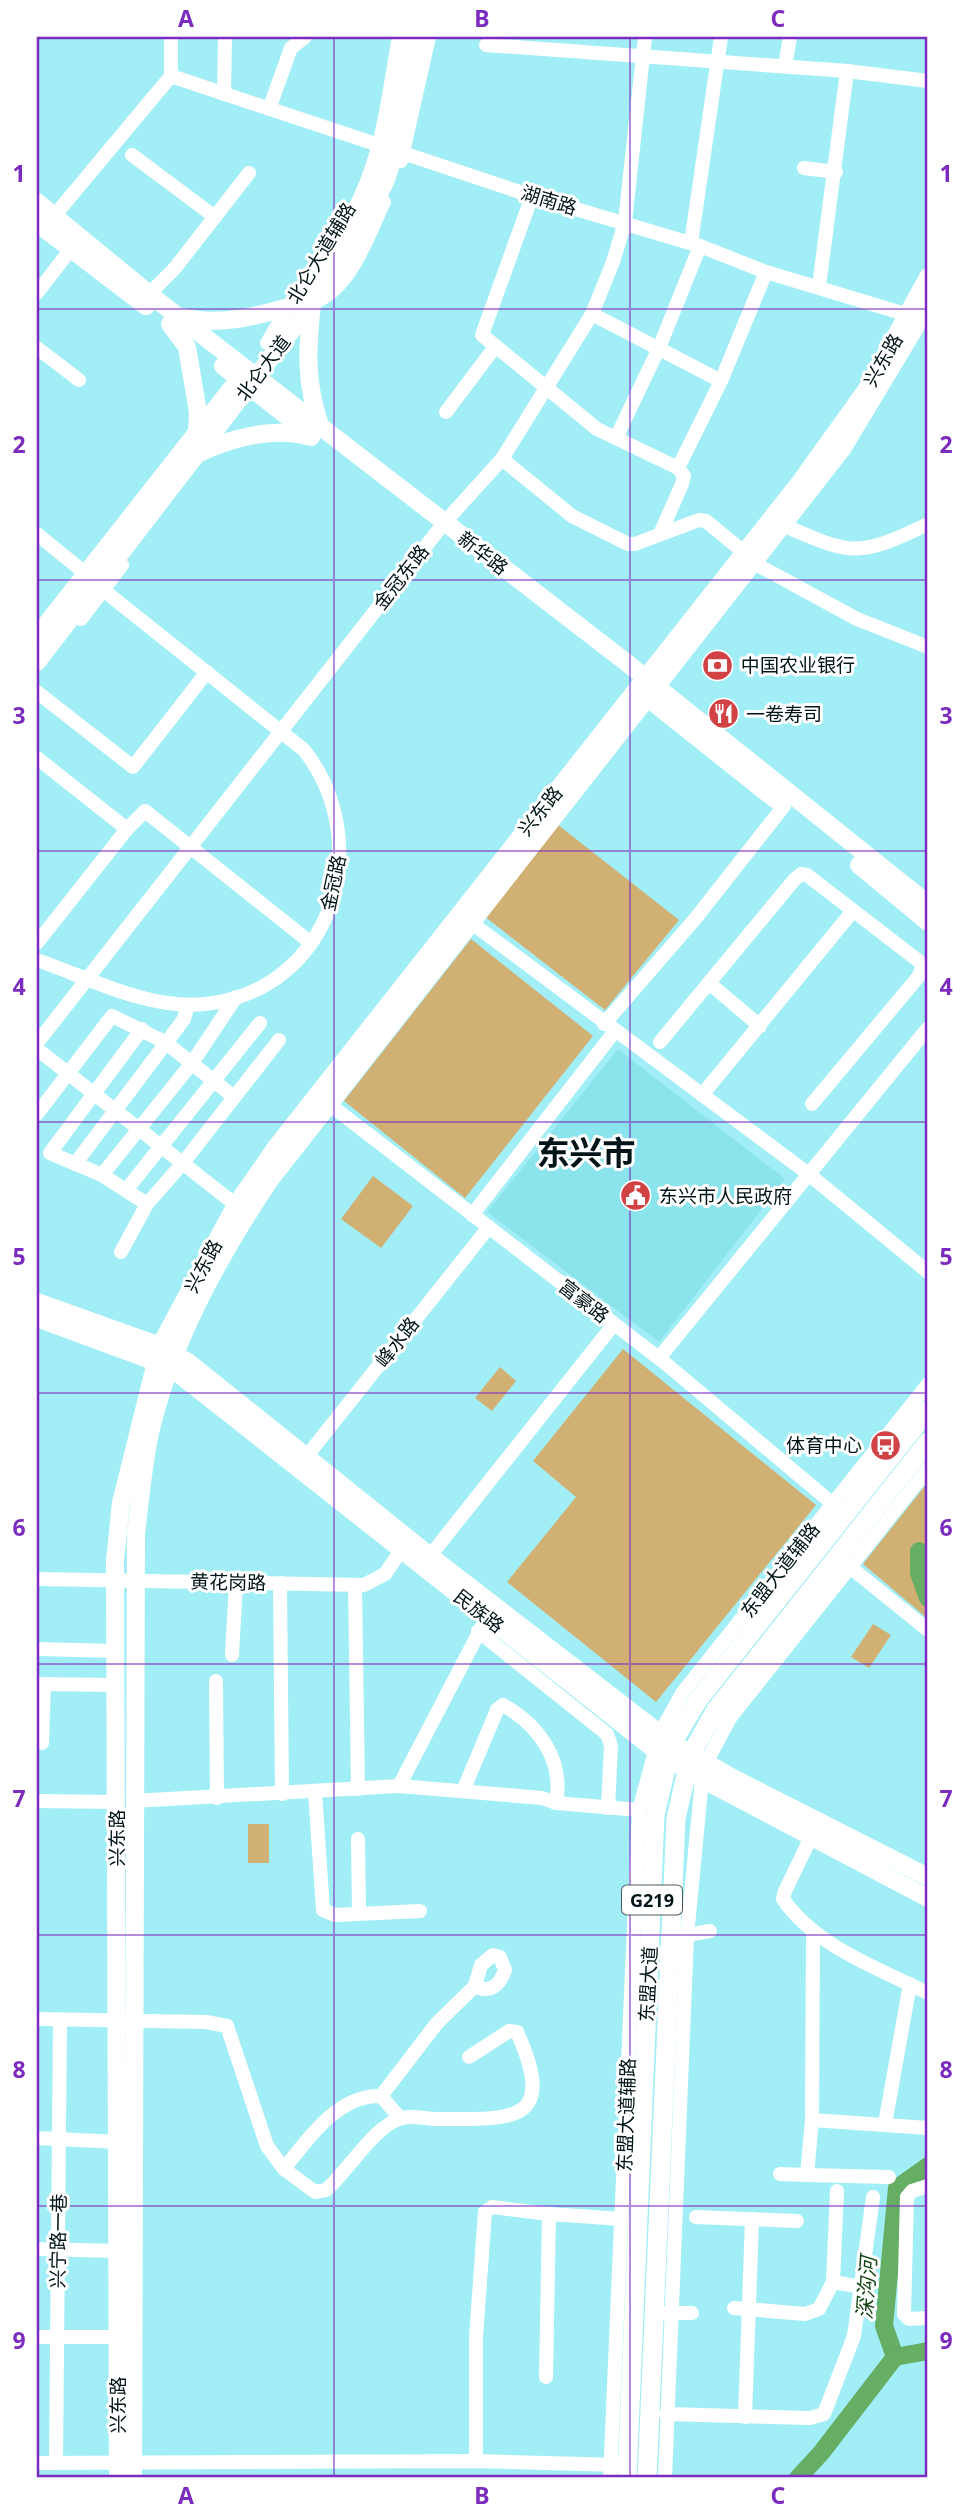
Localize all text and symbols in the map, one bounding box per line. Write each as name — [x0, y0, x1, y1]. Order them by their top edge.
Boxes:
text: A — [178, 2, 194, 34]
text: B — [474, 2, 490, 34]
text: C — [771, 2, 786, 34]
text: 1 — [12, 157, 26, 189]
text: 1 — [939, 157, 953, 189]
street label: 湖南路 — [518, 179, 580, 221]
street label: 北仑大道辅路 — [280, 197, 362, 309]
street label: 兴东路 — [857, 329, 909, 391]
street label: 北仑大道 — [230, 330, 296, 406]
text: 2 — [12, 428, 26, 460]
text: 2 — [939, 428, 953, 460]
street label: 新华路 — [453, 525, 513, 581]
street label: 金冠东路 — [367, 539, 435, 615]
bank icon: 中国农业银行 — [701, 648, 735, 682]
place label: 中国农业银行 — [741, 652, 855, 678]
restaurant icon: 一卷寿司 — [706, 697, 740, 731]
text: 3 — [12, 699, 26, 731]
text: 3 — [939, 699, 953, 731]
place label: 一卷寿司 — [746, 701, 822, 727]
street label: 兴东路 — [512, 781, 568, 841]
street label: 金冠路 — [314, 852, 352, 914]
text: 4 — [12, 970, 26, 1002]
text: 4 — [939, 970, 953, 1002]
district label: 东兴市 — [537, 1130, 636, 1175]
public building icon: 东兴市人民政府 — [619, 1179, 653, 1213]
place label: 东兴市人民政府 — [659, 1183, 792, 1209]
street label: 兴东路 — [178, 1235, 228, 1297]
text: 5 — [12, 1240, 26, 1272]
text: 5 — [939, 1240, 953, 1272]
street label: 富豪路 — [554, 1273, 614, 1329]
street label: 峰水路 — [369, 1312, 425, 1372]
bus stop icon: 体育中心 — [868, 1428, 902, 1462]
place label: 体育中心 — [786, 1432, 862, 1458]
text: 6 — [12, 1511, 26, 1543]
text: 6 — [939, 1511, 953, 1543]
street label: 东盟大道辅路 — [735, 1517, 825, 1623]
street label: 黄花岗路 — [190, 1568, 266, 1596]
street label: 民族路 — [449, 1583, 509, 1639]
text: 7 — [12, 1782, 26, 1814]
text: 7 — [939, 1782, 953, 1814]
street label: 兴东路 — [104, 1809, 130, 1867]
road number: G219 — [622, 1886, 682, 1914]
street label: 东盟大道 — [633, 1945, 663, 2023]
text: 8 — [12, 2053, 26, 2085]
text: 8 — [939, 2053, 953, 2085]
street label: 东盟大道辅路 — [611, 2058, 641, 2172]
street label: 兴宁路一巷 — [44, 2193, 72, 2289]
water label: 深沟河 — [850, 2252, 882, 2320]
text: 9 — [12, 2324, 26, 2356]
text: 9 — [939, 2324, 953, 2356]
street label: 兴东路 — [105, 2376, 131, 2434]
text: A — [178, 2479, 194, 2511]
text: B — [474, 2479, 490, 2511]
text: C — [771, 2479, 786, 2511]

